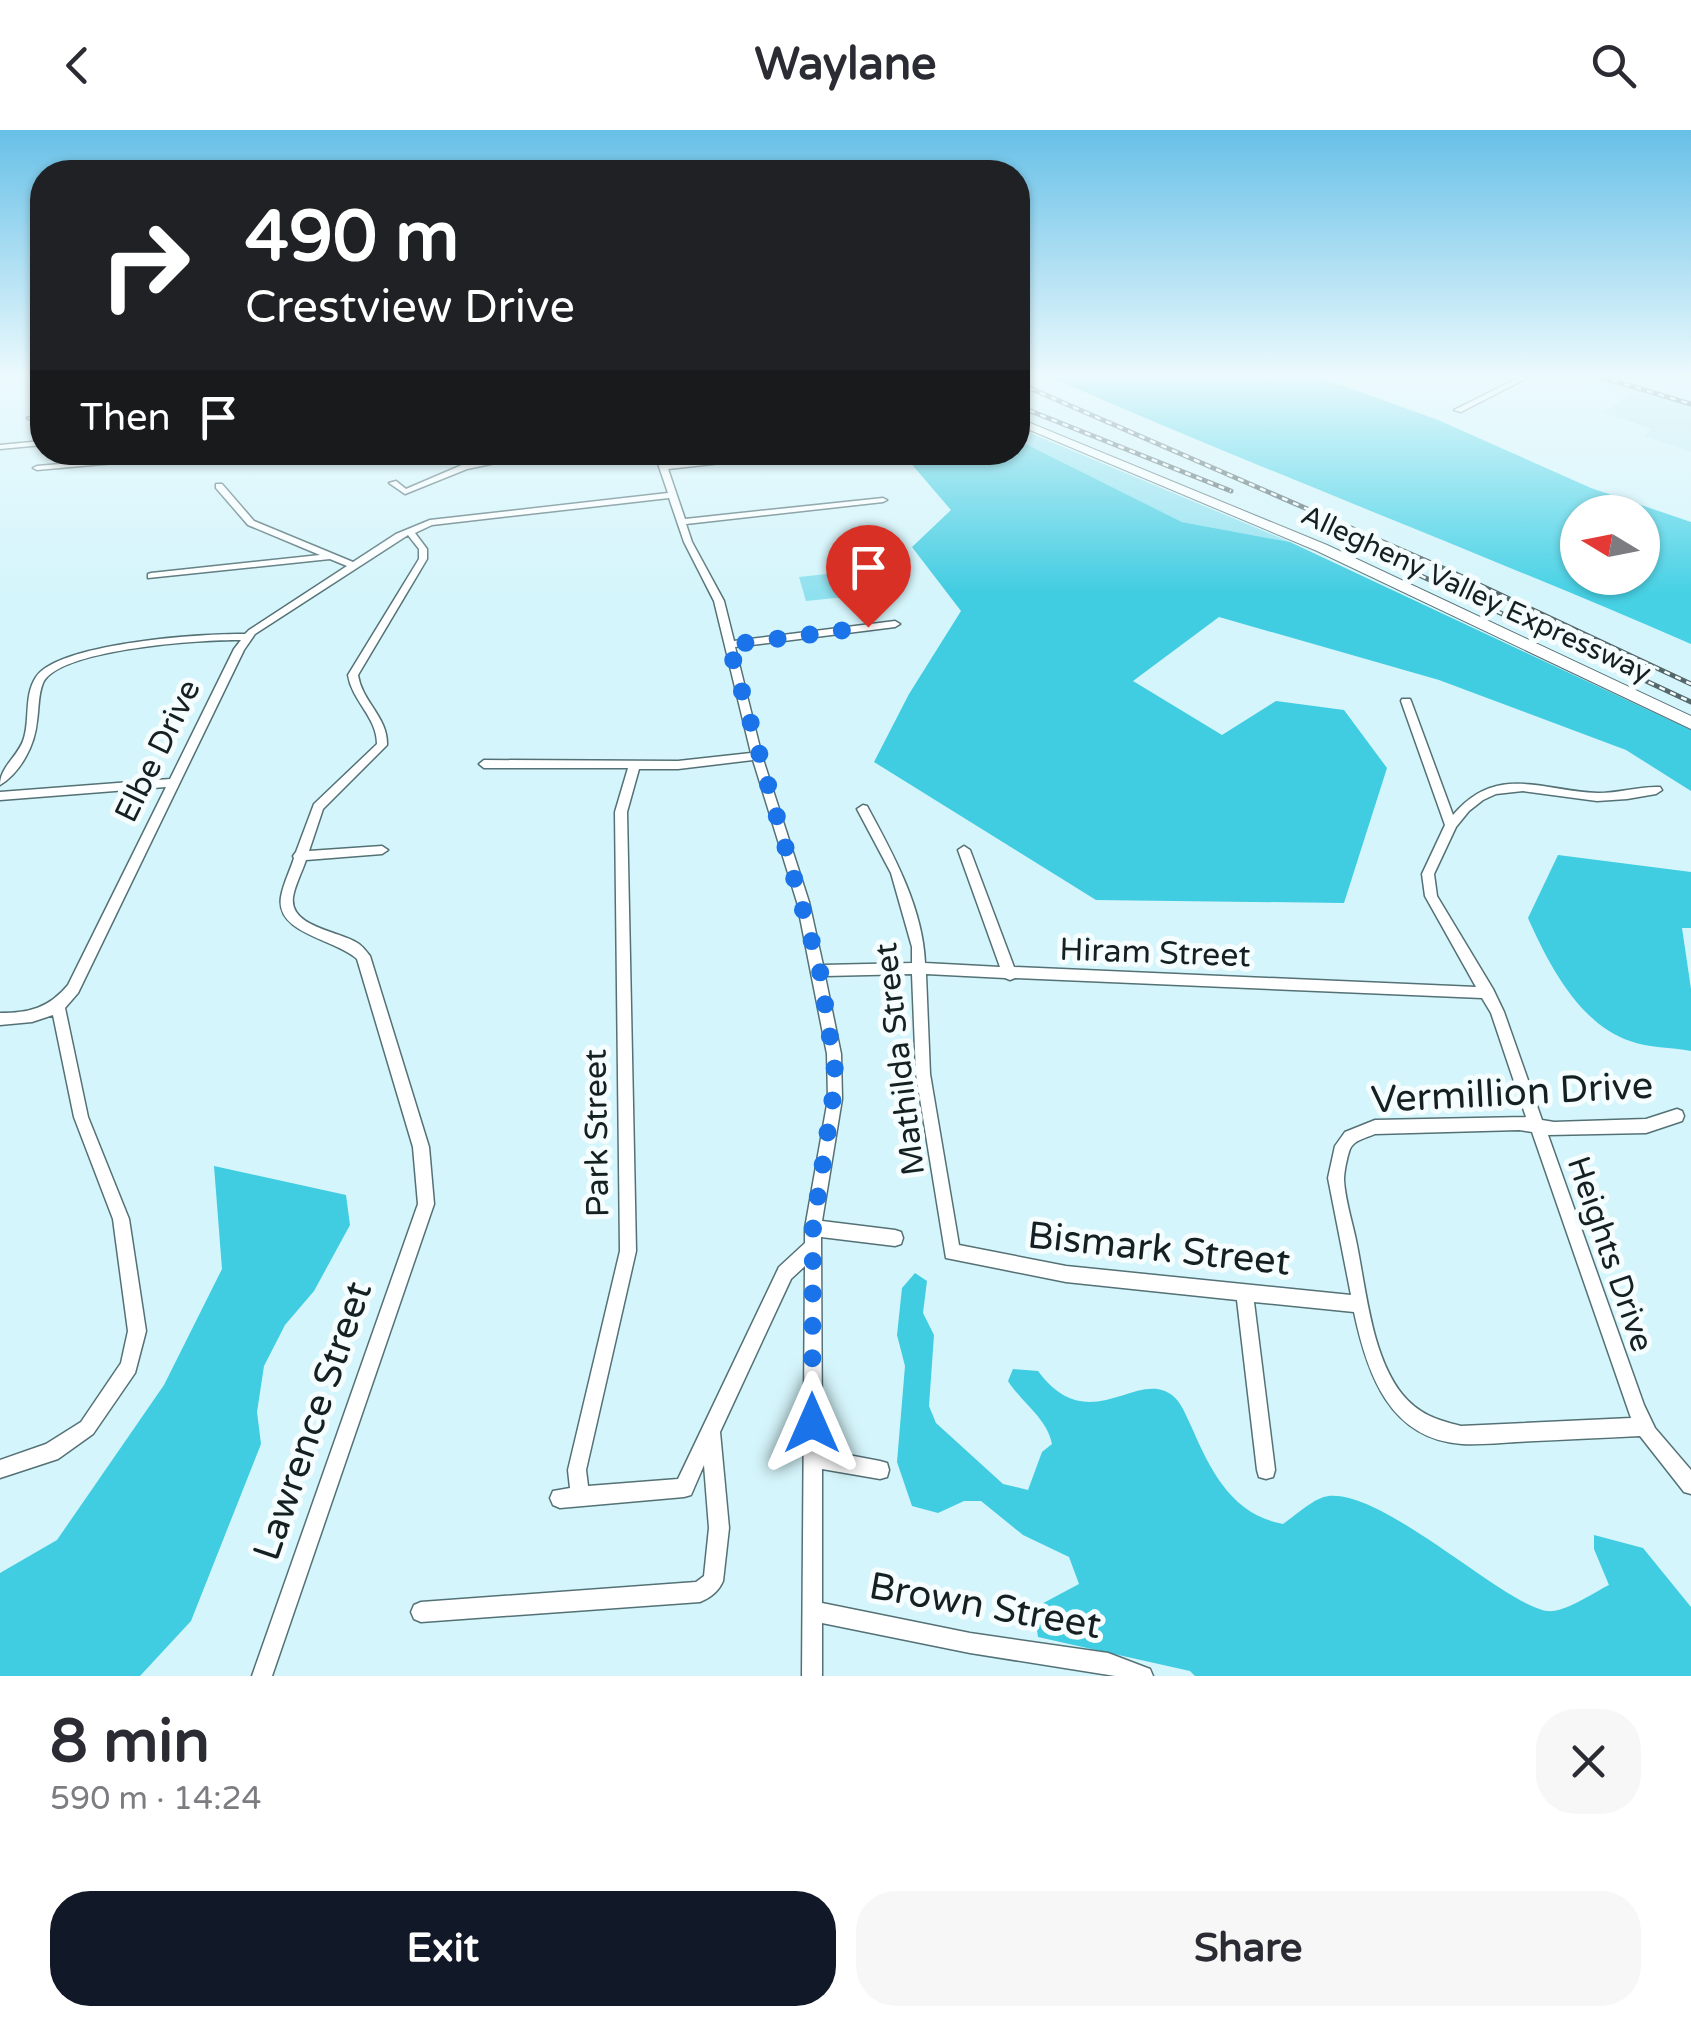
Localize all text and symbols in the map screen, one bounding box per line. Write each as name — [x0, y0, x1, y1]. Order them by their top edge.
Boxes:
icon: back — [50, 38, 105, 93]
text: Waylane — [754, 38, 937, 92]
icon: search — [1586, 38, 1641, 93]
text: 490 m — [245, 196, 459, 280]
icon: right — [80, 200, 210, 330]
text: Crestview Drive — [245, 281, 575, 335]
icon: arrive — [191, 390, 246, 445]
text: Then — [80, 395, 171, 441]
north arrow — [1560, 495, 1660, 595]
map controls — [1560, 495, 1660, 595]
street label: Allegheny Valley Expressway — [1296, 498, 1656, 690]
pin — [826, 525, 911, 628]
icon: arrive — [841, 540, 896, 595]
street label: Elbe Drive — [107, 674, 209, 828]
street label: Hiram Street — [1059, 931, 1251, 975]
street label: Mathilda Street — [867, 940, 933, 1178]
street label: Park Street — [577, 1049, 617, 1217]
street label: Vermillion Drive — [1370, 1063, 1654, 1123]
street label: Heights Drive — [1559, 1151, 1661, 1357]
street label: Bismark Street — [1025, 1212, 1293, 1286]
street label: Lawrence Street — [244, 1276, 382, 1566]
position arrow — [760, 1371, 864, 1475]
street label: Brown Street — [865, 1563, 1105, 1649]
text: 8 min — [50, 1706, 210, 1778]
button: close — [1536, 1709, 1641, 1814]
text: 590 m · 14:24 — [50, 1780, 262, 1818]
button: Exit — [50, 1891, 836, 2006]
button: Share — [856, 1891, 1641, 2006]

